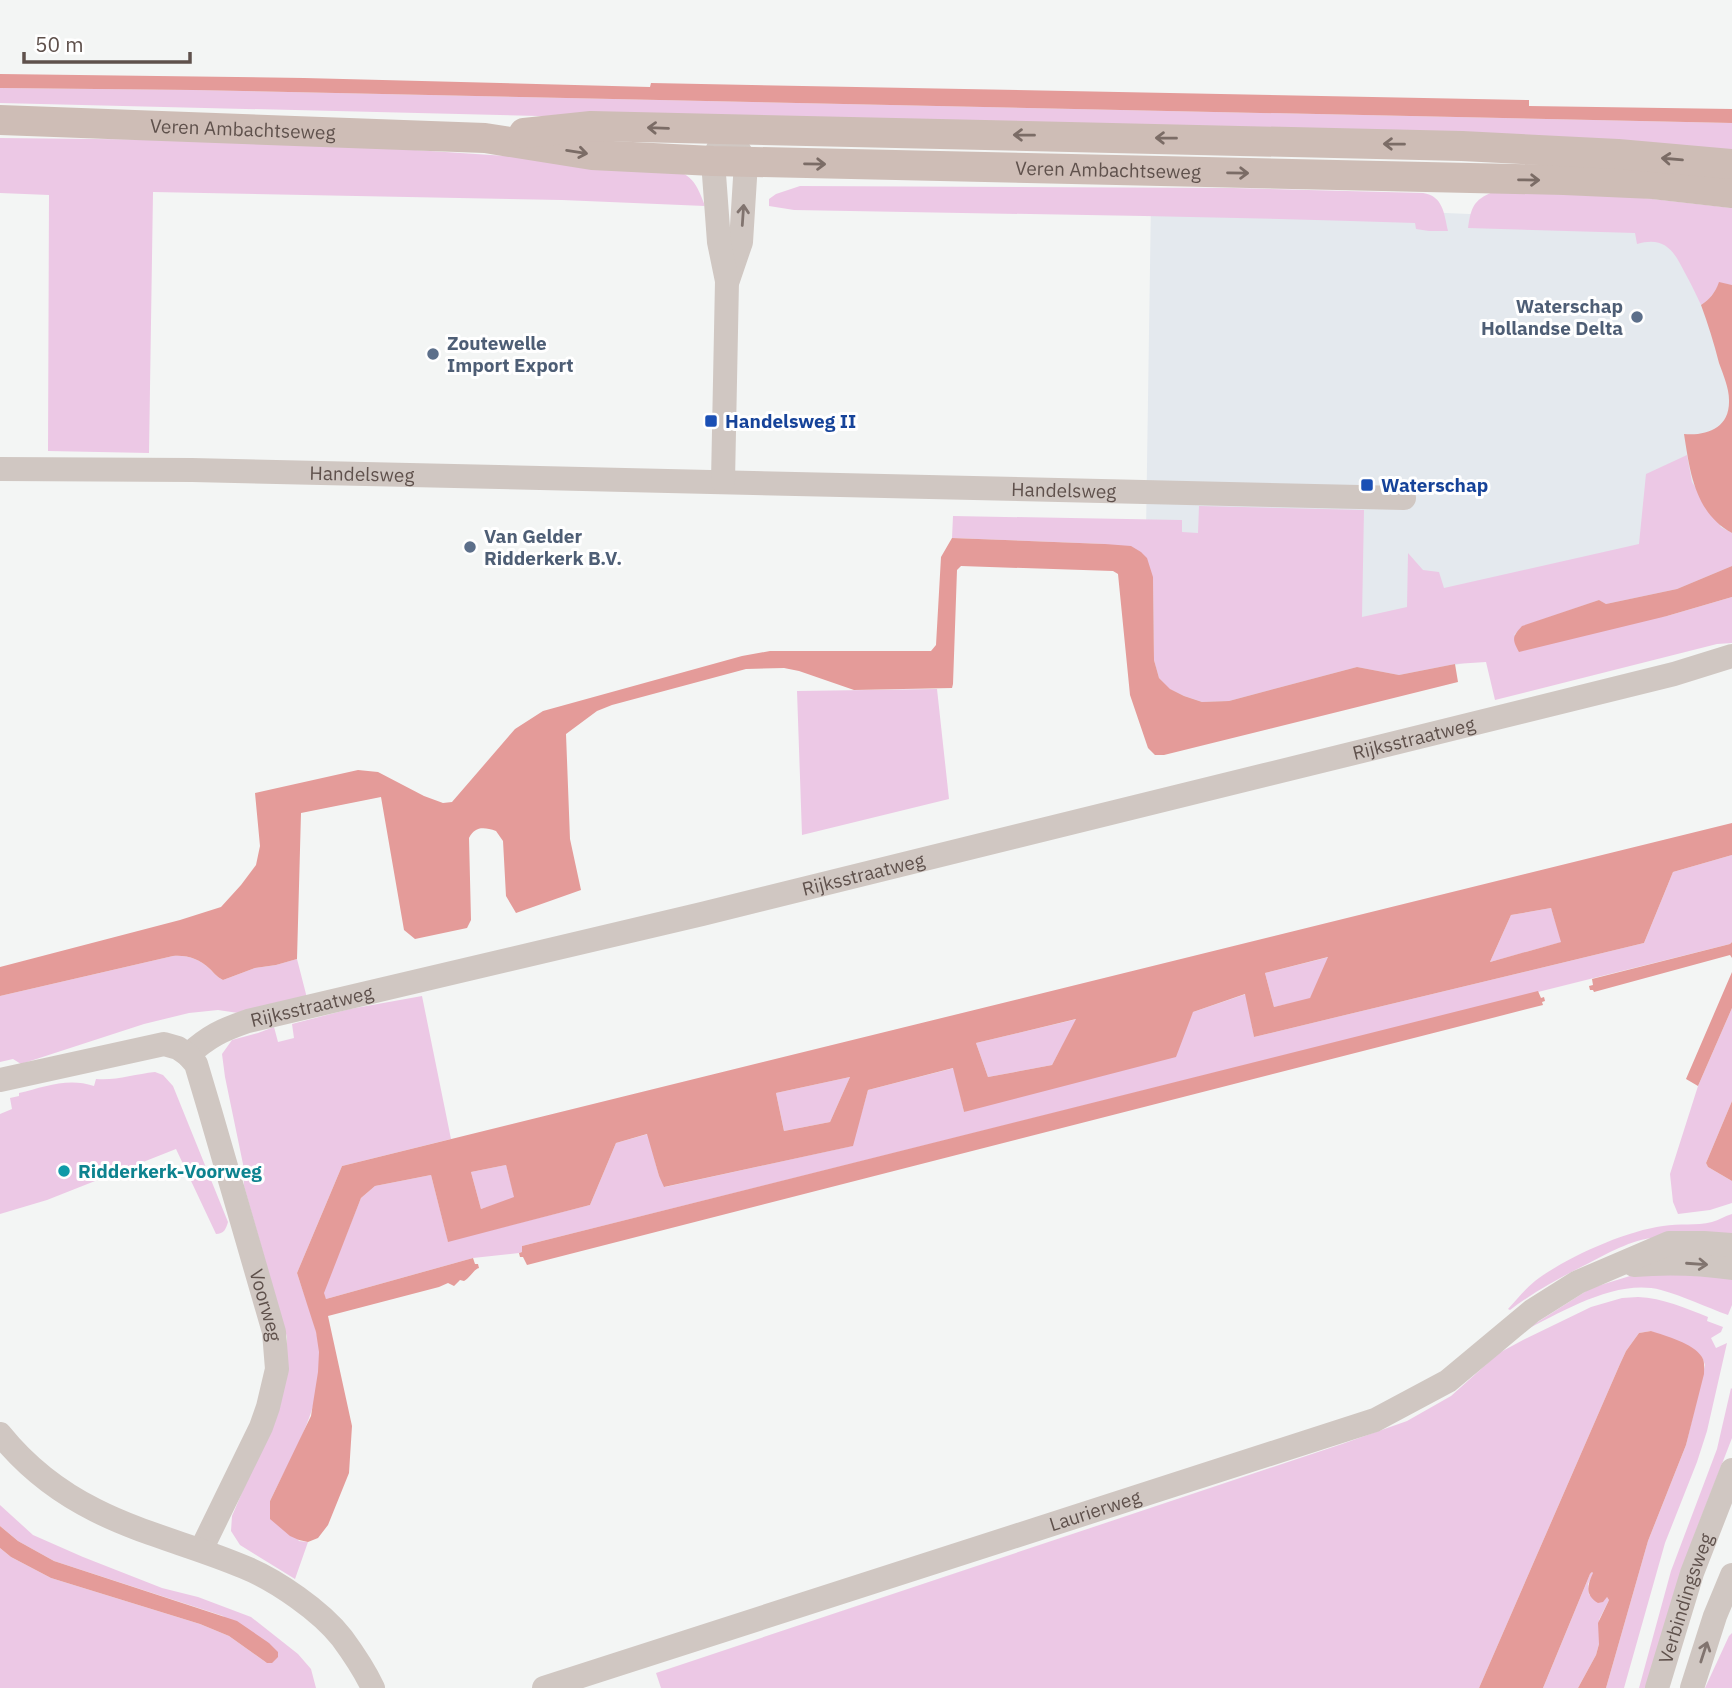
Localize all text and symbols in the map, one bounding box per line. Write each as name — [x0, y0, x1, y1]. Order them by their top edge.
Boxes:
scale bar — [24, 21, 191, 65]
text: 50 m — [35, 30, 84, 58]
street label: Veren Ambachtseweg — [150, 114, 336, 144]
one-way arrow — [647, 122, 670, 135]
one-way arrow — [1012, 129, 1035, 142]
one-way arrow — [1155, 132, 1178, 145]
one-way arrow — [1382, 137, 1405, 151]
one-way arrow — [565, 146, 588, 159]
one-way arrow — [1661, 152, 1684, 165]
street label: Veren Ambachtseweg — [1015, 156, 1201, 184]
one-way arrow — [803, 157, 826, 170]
one-way arrow — [1226, 167, 1249, 180]
one-way arrow — [1517, 173, 1540, 186]
one-way arrow — [737, 204, 750, 226]
place label: Waterschap Hollandse Delta — [1481, 294, 1623, 340]
marker: Waterschap Hollandse Delta — [1629, 309, 1645, 325]
place label: Zoutewelle Import Export — [447, 331, 573, 377]
marker: Zoutewelle Import Export — [425, 346, 441, 362]
place label: Handelsweg II — [725, 409, 856, 433]
marker: Handelsweg II — [703, 413, 719, 429]
street label: Handelsweg — [309, 461, 415, 487]
place label: Waterschap — [1381, 473, 1488, 497]
street label: Handelsweg — [1011, 477, 1117, 503]
marker: Waterschap — [1359, 477, 1375, 493]
place label: Van Gelder Ridderkerk B.V. — [484, 524, 622, 570]
marker: Van Gelder Ridderkerk B.V. — [462, 539, 478, 555]
street label: Rijksstraatweg — [1350, 712, 1477, 765]
street label: Rijksstraatweg — [799, 848, 927, 901]
street label: Rijksstraatweg — [248, 980, 375, 1032]
place label: Ridderkerk-Voorweg — [78, 1159, 262, 1183]
marker: Ridderkerk-Voorweg — [56, 1163, 72, 1179]
one-way arrow — [1685, 1258, 1707, 1271]
street label: Voorweg — [244, 1266, 287, 1342]
street label: Laurierweg — [1046, 1484, 1144, 1536]
street label: Verbindingsweg — [1653, 1530, 1718, 1667]
one-way arrow — [1698, 1641, 1711, 1663]

